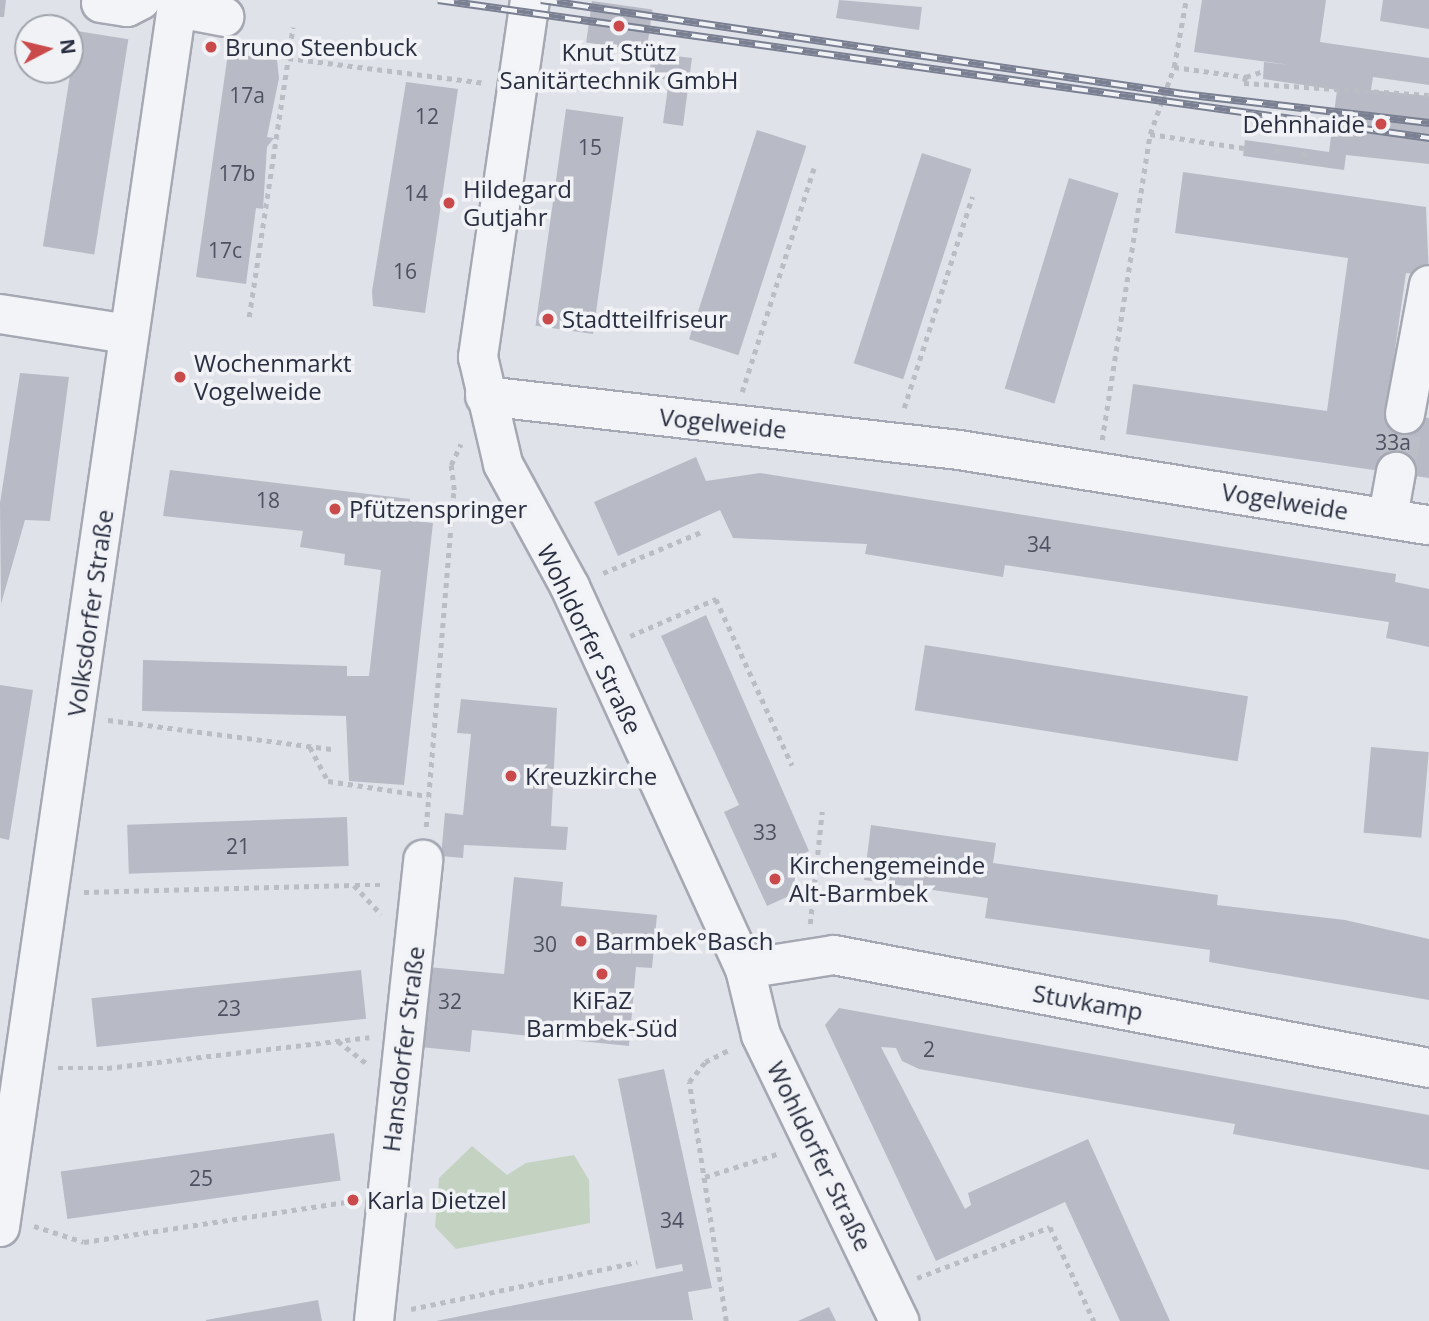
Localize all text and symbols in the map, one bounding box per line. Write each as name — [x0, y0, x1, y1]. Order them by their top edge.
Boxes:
north arrow — [14, 14, 84, 84]
marker: Knut Stütz Sanitärtechnik GmbH — [611, 18, 627, 34]
place label: Bruno Steenbuck — [225, 33, 417, 61]
text: N — [54, 37, 82, 56]
place label: Knut Stütz Sanitärtechnik GmbH — [500, 38, 738, 94]
marker: Bruno Steenbuck — [203, 39, 219, 55]
house number: 17a — [229, 82, 265, 108]
house number: 12 — [415, 103, 439, 129]
place label: Dehnhaide — [1242, 110, 1365, 138]
marker: Dehnhaide — [1371, 114, 1391, 134]
house number: 15 — [578, 134, 602, 160]
house number: 17b — [219, 160, 255, 186]
place label: Hildegard Gutjahr — [463, 175, 572, 231]
house number: 14 — [404, 180, 428, 206]
marker: Hildegard Gutjahr — [441, 195, 457, 211]
house number: 17c — [208, 237, 242, 263]
house number: 16 — [393, 258, 417, 284]
place label: Stadtteilfriseur — [562, 305, 728, 333]
marker: Stadtteilfriseur — [540, 311, 556, 327]
place label: Wochenmarkt Vogelweide — [194, 349, 352, 405]
marker: Wochenmarkt Vogelweide — [172, 369, 188, 385]
street label: Vogelweide — [658, 402, 788, 444]
house number: 33a — [1375, 429, 1411, 455]
street label: Vogelweide — [1220, 477, 1350, 525]
house number: 18 — [256, 487, 280, 513]
place label: Pfützenspringer — [349, 495, 527, 523]
marker: Pfützenspringer — [327, 501, 343, 517]
street label: Volksdorfer Straße — [61, 508, 119, 718]
house number: 34 — [1027, 531, 1051, 557]
street label: Wohldorfer Straße — [532, 540, 648, 738]
place label: Kreuzkirche — [525, 762, 657, 790]
marker: Kreuzkirche — [503, 768, 519, 784]
house number: 33 — [753, 819, 777, 845]
house number: 21 — [226, 833, 250, 859]
place label: Kirchengemeinde Alt-Barmbek — [789, 851, 985, 907]
marker: Kirchengemeinde Alt-Barmbek — [767, 871, 783, 887]
place label: Barmbek°Basch — [595, 927, 773, 955]
house number: 30 — [533, 931, 557, 957]
marker: Barmbek°Basch — [573, 933, 589, 949]
street label: Hansdorfer Straße — [376, 945, 430, 1153]
marker: KiFaZ Barmbek-Süd — [594, 966, 610, 982]
street label: Stuvkamp — [1031, 978, 1145, 1026]
place label: KiFaZ Barmbek-Süd — [526, 986, 678, 1042]
house number: 32 — [438, 988, 462, 1014]
house number: 23 — [217, 995, 241, 1021]
house number: 2 — [923, 1036, 935, 1062]
street label: Wohldorfer Straße — [762, 1057, 878, 1255]
house number: 25 — [189, 1165, 213, 1191]
place label: Karla Dietzel — [367, 1186, 507, 1214]
marker: Karla Dietzel — [345, 1192, 361, 1208]
house number: 34 — [660, 1207, 684, 1233]

